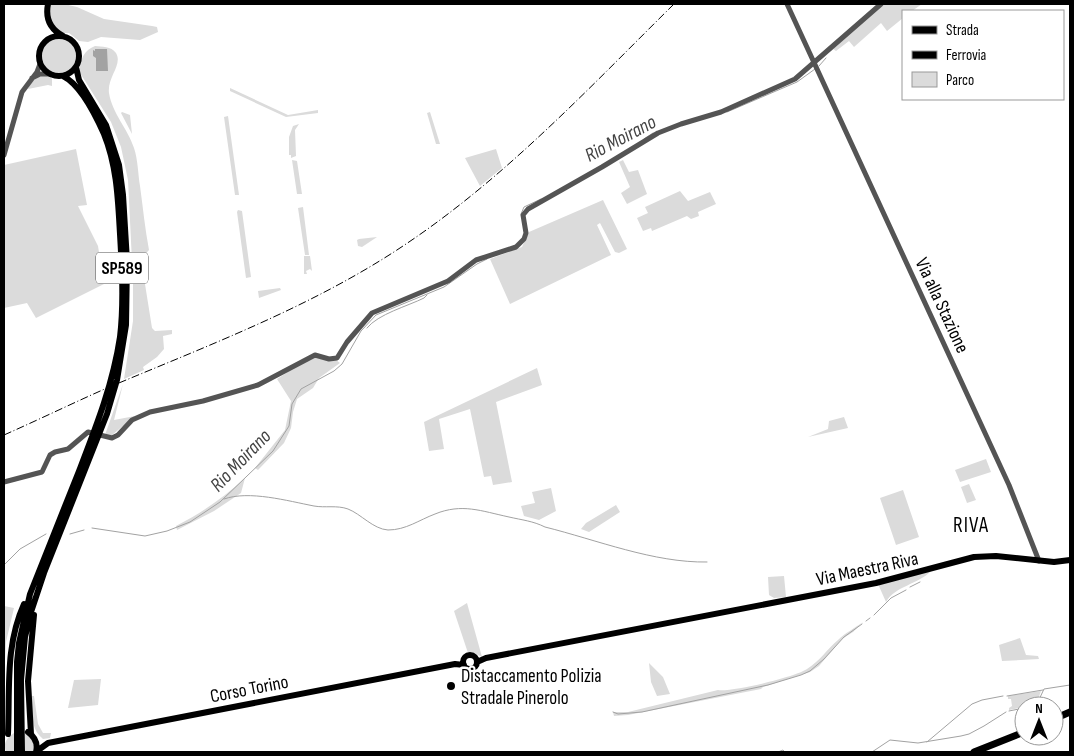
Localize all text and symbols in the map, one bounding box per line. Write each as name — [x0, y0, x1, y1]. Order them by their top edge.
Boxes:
legend — [902, 10, 1064, 100]
text: Strada — [946, 21, 979, 40]
text: Ferrovia — [946, 46, 987, 65]
text: Parco — [946, 71, 974, 90]
water label: Rio Moirano — [581, 110, 660, 168]
road number: SP589 — [96, 252, 148, 284]
street label: Via alla Stazione — [910, 254, 974, 357]
water label: Rio Moirano — [205, 425, 276, 497]
district label: RIVA — [953, 513, 989, 538]
street label: Via Maestra Riva — [814, 547, 920, 591]
place label: Distaccamento Polizia Stradale Pinerolo — [461, 665, 602, 710]
street label: Corso Torino — [208, 671, 290, 708]
marker: Distaccamento Polizia Stradale Pinerolo — [445, 680, 457, 692]
north arrow — [1014, 696, 1064, 746]
text: N — [1035, 700, 1043, 717]

